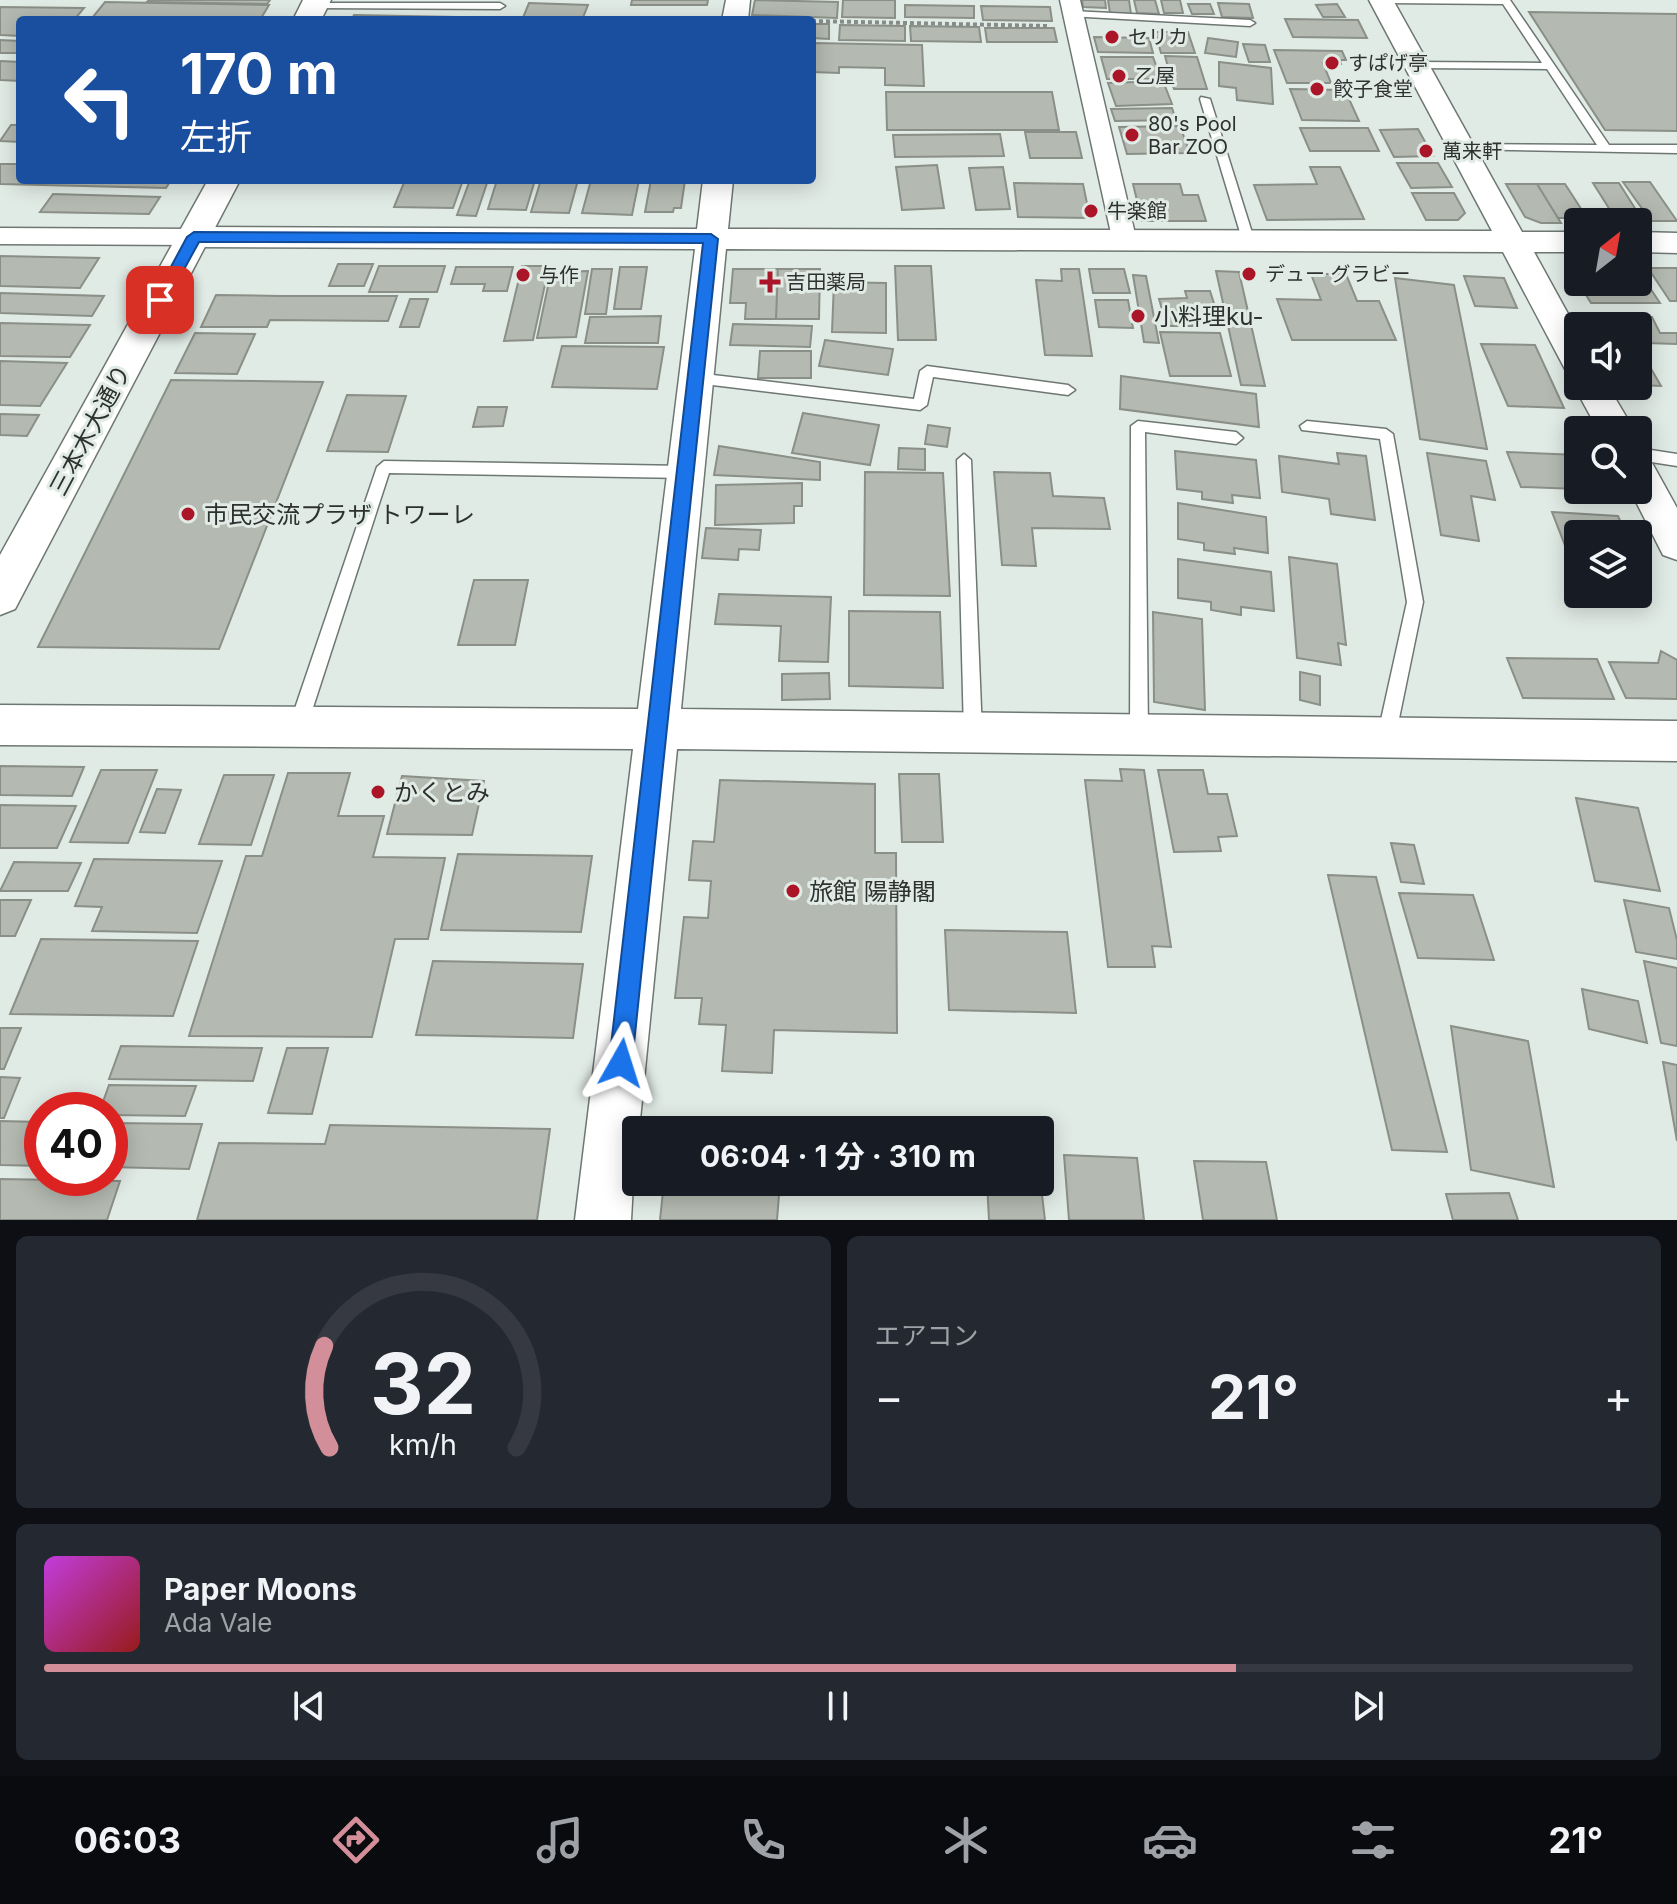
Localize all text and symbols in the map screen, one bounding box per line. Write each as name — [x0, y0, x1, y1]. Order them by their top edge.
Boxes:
place label: セリカ — [1128, 25, 1188, 49]
marker: セリカ — [1103, 28, 1121, 46]
text: 170 m — [180, 40, 338, 108]
icon: left — [48, 48, 152, 152]
place label: すぱげ亭 — [1348, 51, 1428, 75]
marker: すぱげ亭 — [1323, 54, 1341, 72]
place label: 乙屋 — [1135, 64, 1175, 88]
marker: 乙屋 — [1110, 67, 1128, 85]
place label: 餃子食堂 — [1333, 77, 1413, 101]
marker: 餃子食堂 — [1308, 80, 1326, 98]
place label: 80's Pool Bar ZOO — [1148, 112, 1237, 159]
text: 左折 — [180, 115, 252, 159]
marker: 80's Pool Bar ZOO — [1123, 126, 1141, 144]
place label: 萬来軒 — [1442, 139, 1502, 163]
marker: 萬来軒 — [1417, 142, 1435, 160]
place label: 牛楽館 — [1107, 199, 1167, 223]
marker: 牛楽館 — [1082, 202, 1100, 220]
north arrow — [1564, 208, 1652, 296]
map controls — [1564, 208, 1652, 608]
place label: デュー グラビー — [1265, 262, 1411, 286]
place label: 与作 — [539, 263, 579, 287]
marker: デュー グラビー — [1240, 265, 1258, 283]
pin — [126, 266, 194, 334]
marker: 与作 — [514, 266, 532, 284]
place label: 吉田薬局 — [786, 270, 866, 294]
marker: 吉田薬局 — [761, 273, 779, 291]
icon: arrive — [138, 278, 182, 322]
place label: 小料理ku- — [1154, 302, 1263, 331]
marker: 小料理ku- — [1129, 307, 1147, 325]
button: sound — [1564, 312, 1652, 400]
street label: 三本木大通り — [43, 360, 137, 500]
button: search — [1564, 416, 1652, 504]
place label: 市民交流プラザ トワーレ — [204, 500, 475, 529]
marker: 市民交流プラザ トワーレ — [179, 505, 197, 523]
button: layers — [1564, 520, 1652, 608]
place label: かくとみ — [394, 778, 490, 807]
marker: かくとみ — [369, 783, 387, 801]
place label: 旅館 陽静閣 — [809, 877, 936, 906]
marker: 旅館 陽静閣 — [784, 882, 802, 900]
position arrow — [579, 1021, 663, 1105]
speed limit sign: 40 — [24, 1092, 128, 1196]
text: 06:04 · 1 分 · 310 m — [700, 1138, 976, 1174]
text: エアコン — [875, 1320, 979, 1351]
text: 32 — [370, 1333, 476, 1434]
text: 21° — [1208, 1361, 1299, 1433]
text: − — [875, 1370, 904, 1424]
text: + — [1604, 1370, 1633, 1424]
text: km/h — [389, 1427, 457, 1462]
text: Paper Moons — [164, 1571, 357, 1607]
text: Ada Vale — [164, 1607, 272, 1638]
icon: previous — [287, 1684, 331, 1728]
icon: pause — [816, 1684, 860, 1728]
icon: next — [1346, 1684, 1390, 1728]
icon: directions — [328, 1812, 384, 1868]
icon: music — [532, 1812, 588, 1868]
icon: phone — [735, 1812, 791, 1868]
icon: climate — [938, 1812, 994, 1868]
icon: car — [1142, 1812, 1198, 1868]
icon: filters — [1345, 1812, 1401, 1868]
text: 06:03 — [74, 1818, 181, 1862]
text: 21° — [1549, 1818, 1603, 1862]

